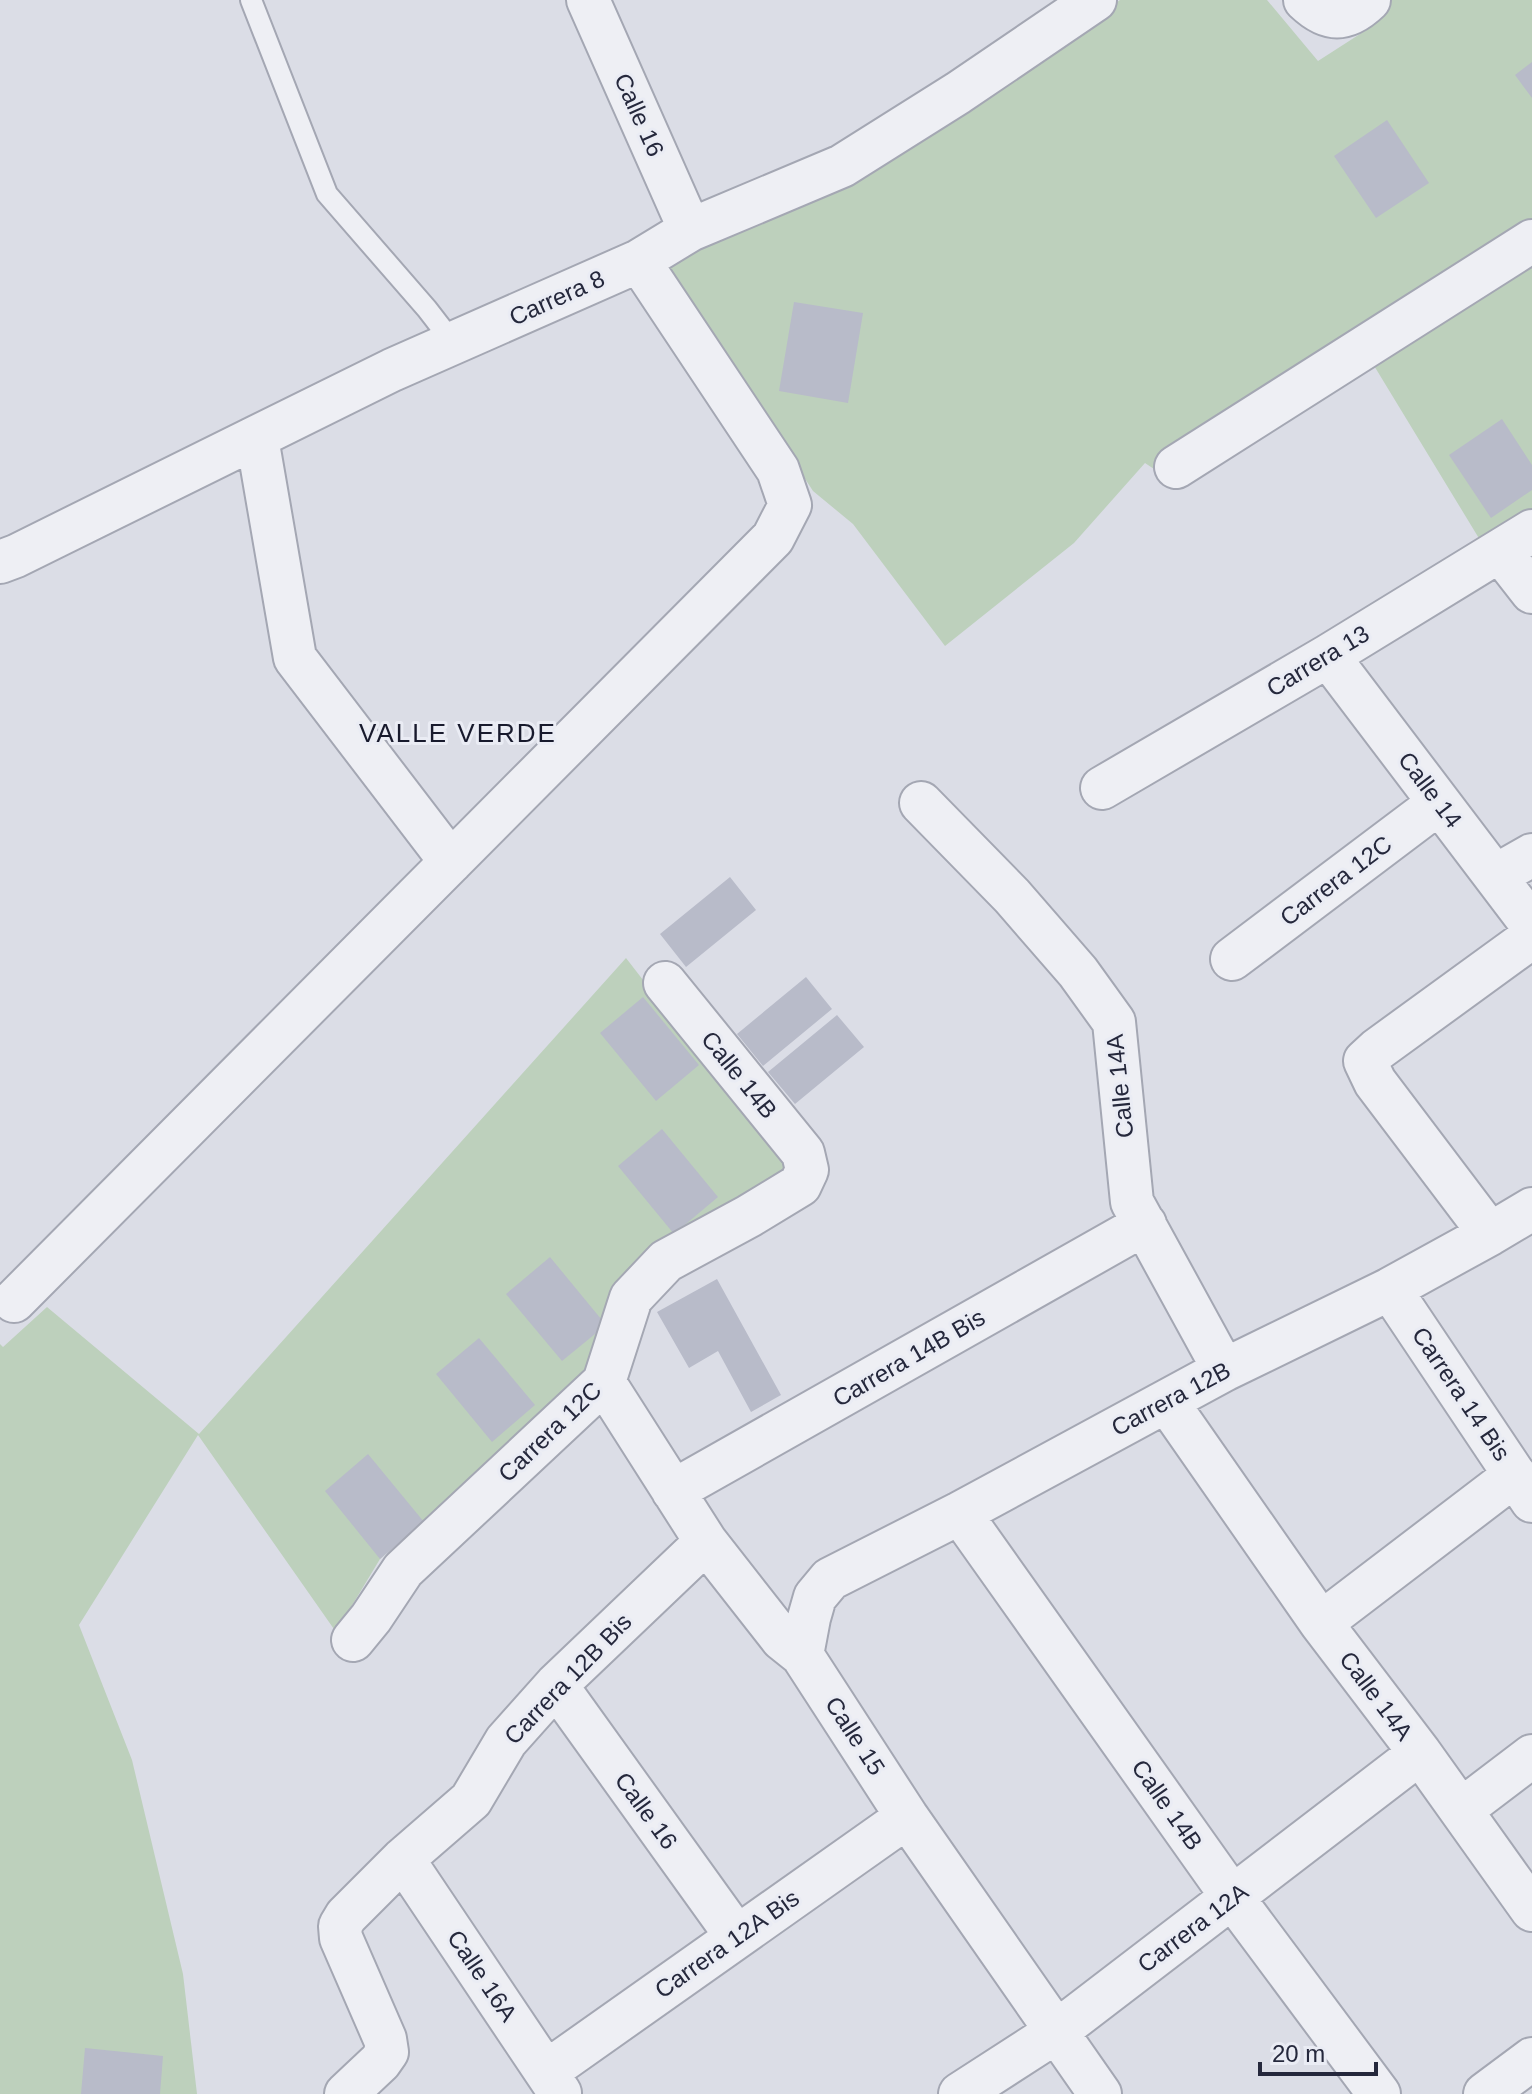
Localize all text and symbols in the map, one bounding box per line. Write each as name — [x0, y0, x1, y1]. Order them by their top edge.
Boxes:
street label: Calle 16 — [609, 69, 670, 161]
street label: Carrera 8 — [505, 265, 609, 330]
street label: Carrera 13 — [1262, 619, 1374, 702]
district label: VALLE VERDE — [359, 718, 557, 748]
street label: Calle 14 — [1393, 746, 1468, 833]
street label: Carrera 12C — [1275, 830, 1397, 931]
street label: Calle 14B — [696, 1026, 783, 1124]
street label: Calle 14A — [1101, 1033, 1138, 1139]
street label: Carrera 14B Bis — [828, 1303, 989, 1412]
street label: Carrera 14 Bis — [1407, 1322, 1516, 1465]
street label: Carrera 12B — [1107, 1356, 1235, 1441]
street label: Carrera 12C — [493, 1376, 607, 1487]
street label: Carrera 12B Bis — [499, 1608, 637, 1749]
street label: Calle 14A — [1334, 1646, 1418, 1745]
street label: Calle 15 — [820, 1691, 891, 1780]
street label: Calle 14B — [1127, 1754, 1208, 1855]
street label: Calle 16 — [610, 1767, 683, 1854]
street label: Carrera 12A — [1132, 1877, 1253, 1978]
street label: Carrera 12A Bis — [650, 1884, 804, 2003]
street label: Calle 16A — [442, 1925, 523, 2026]
scale bar — [1260, 2026, 1376, 2076]
text: 20 m — [1272, 2040, 1325, 2067]

